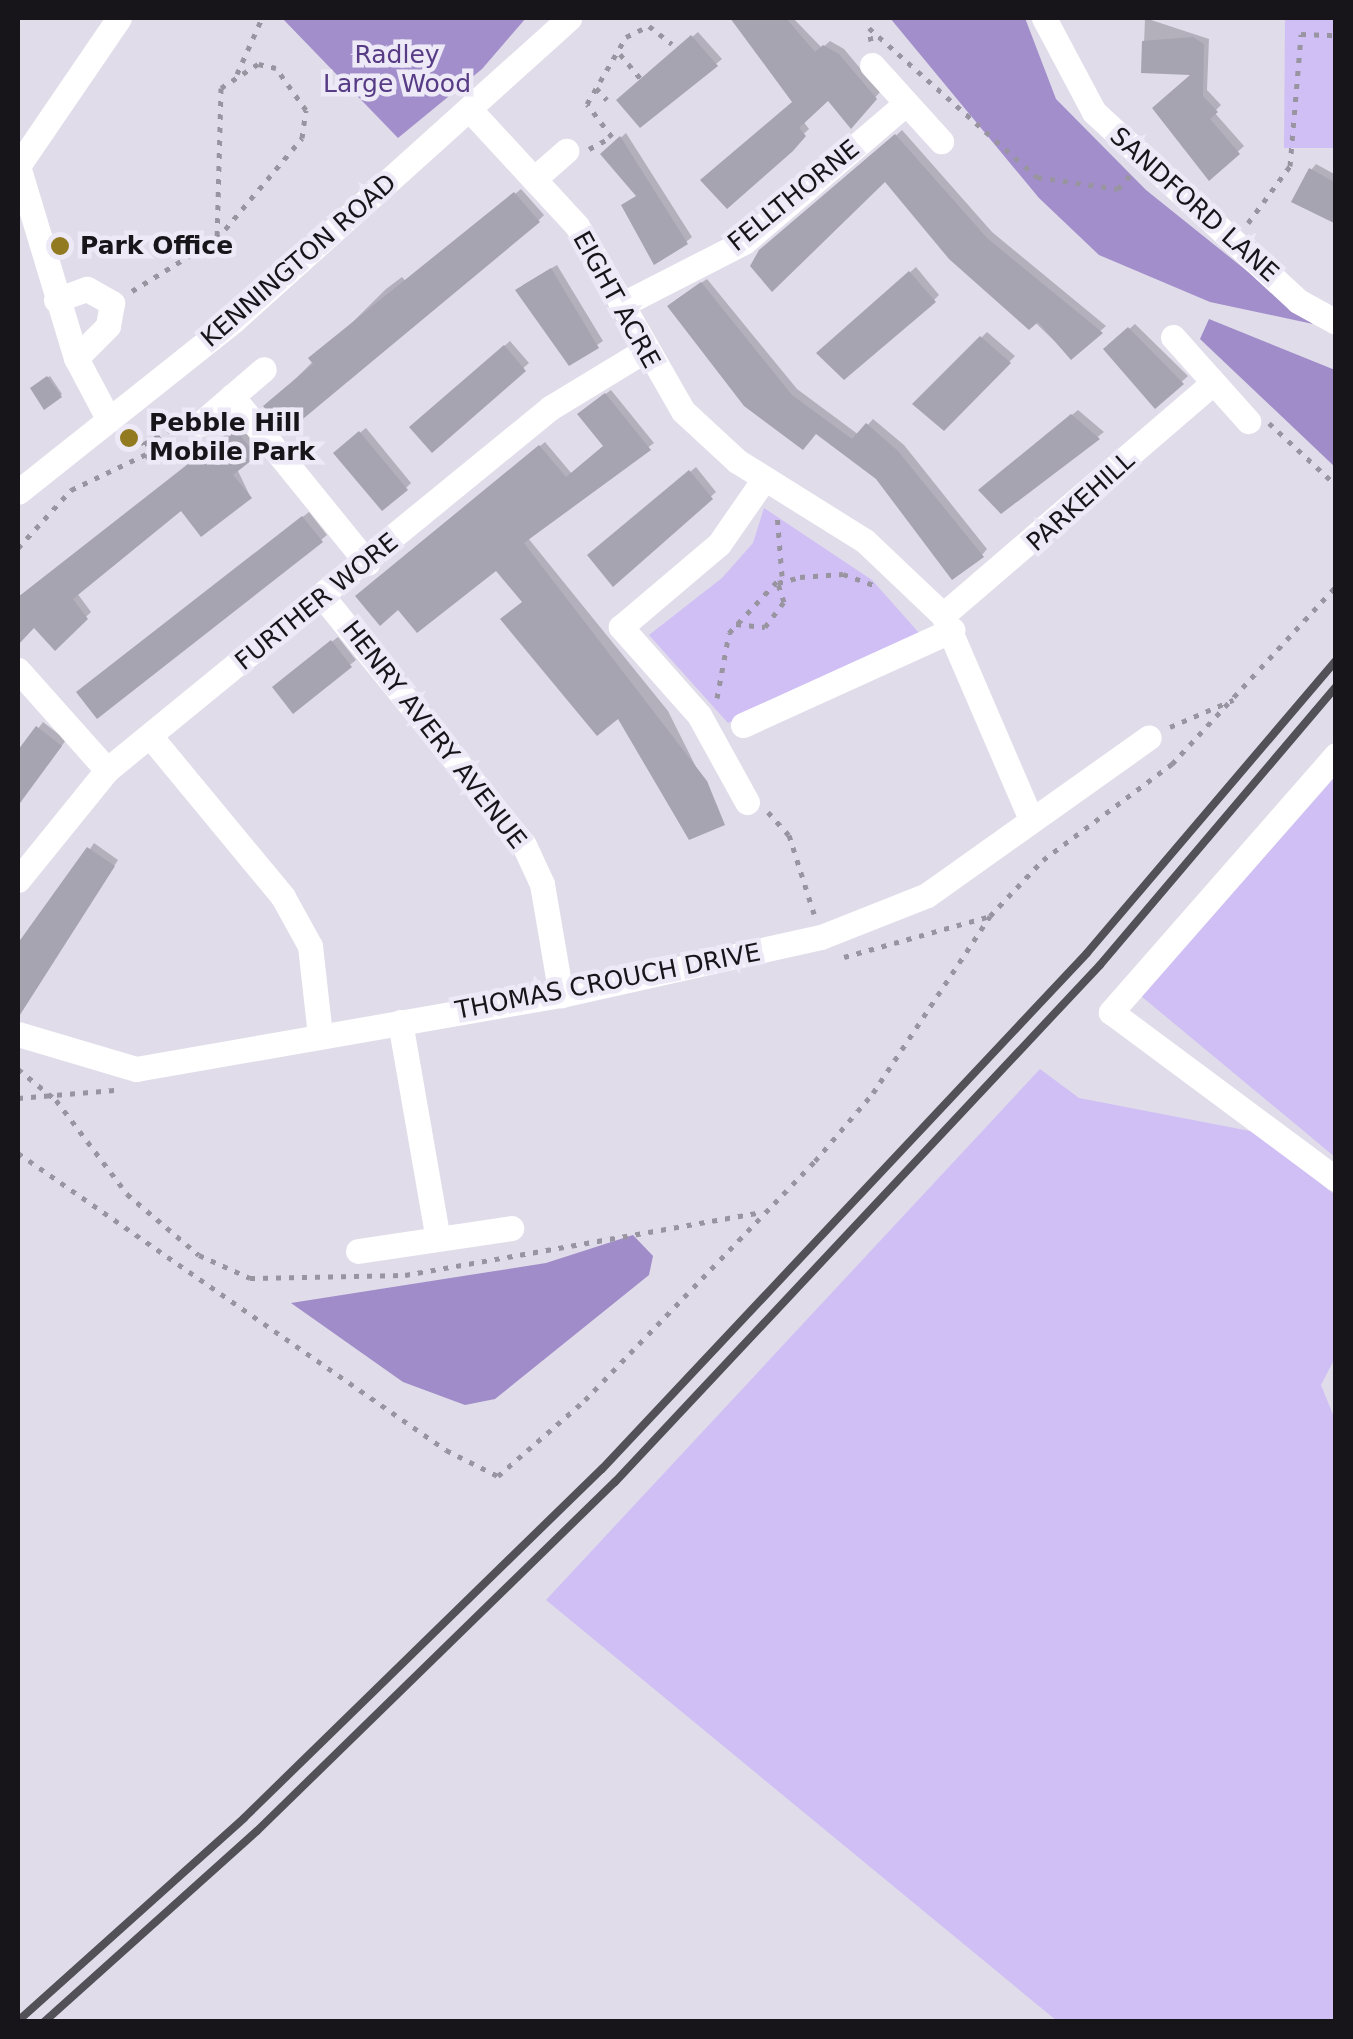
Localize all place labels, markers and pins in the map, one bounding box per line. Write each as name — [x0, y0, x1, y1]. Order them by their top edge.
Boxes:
place label: Park Office — [80, 231, 233, 261]
marker: Park Office — [49, 235, 71, 257]
place label: Pebble Hill Mobile Park — [149, 409, 315, 468]
marker: Pebble Hill Mobile Park — [118, 427, 140, 449]

